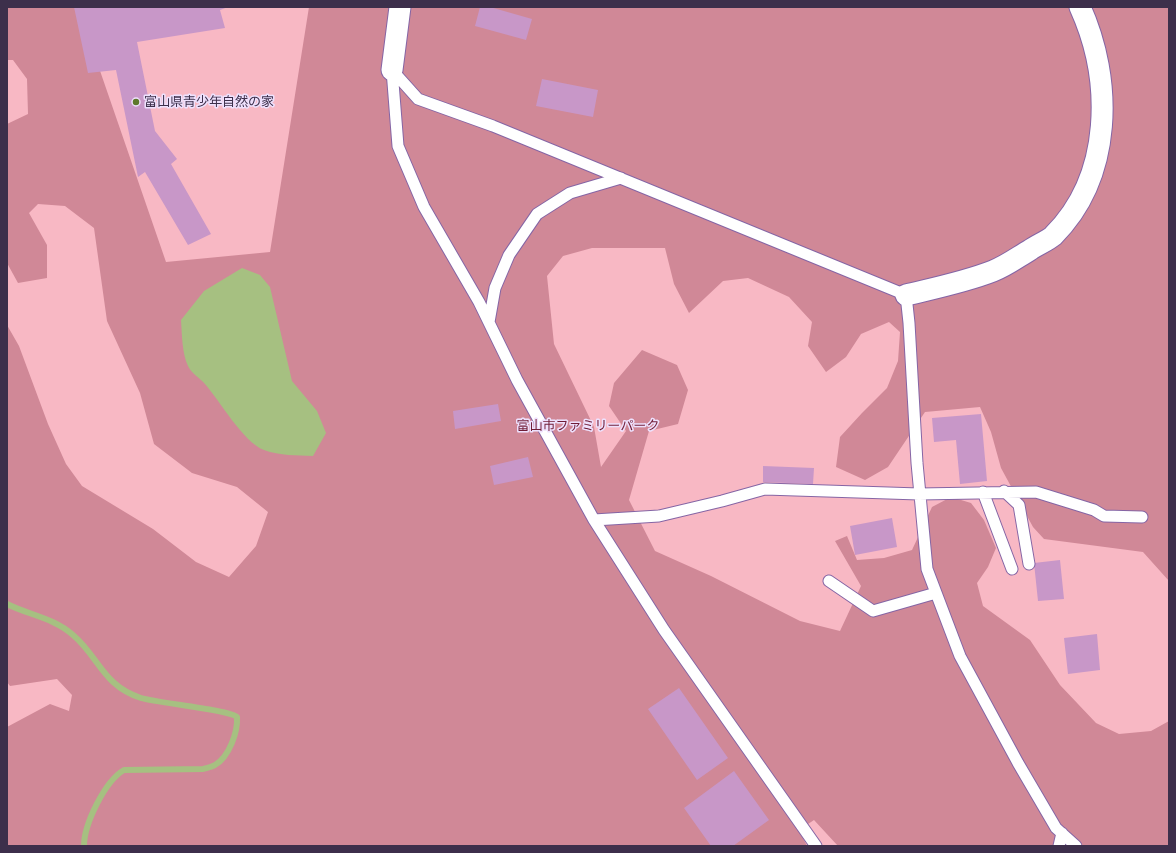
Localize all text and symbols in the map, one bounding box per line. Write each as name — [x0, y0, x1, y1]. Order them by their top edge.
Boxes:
place label: 富山県青少年自然の家 — [144, 94, 274, 110]
marker: 富山県青少年自然の家 — [131, 97, 141, 107]
park label: 富山市ファミリーパーク — [517, 418, 659, 434]

